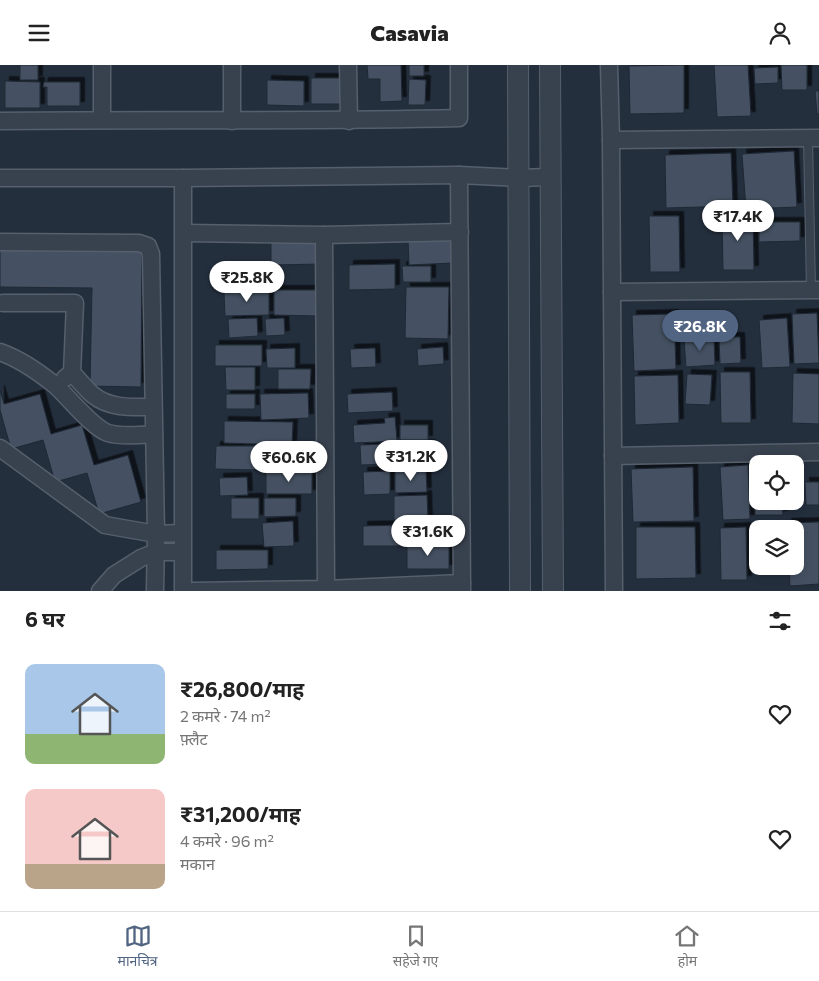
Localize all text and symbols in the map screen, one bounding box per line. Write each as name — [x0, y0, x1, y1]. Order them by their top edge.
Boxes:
icon: menu — [25, 19, 53, 47]
text: Casavia — [370, 19, 449, 46]
icon: person — [766, 19, 794, 47]
pin: ₹17.4K — [697, 199, 779, 242]
text: ₹17.4K — [713, 206, 763, 225]
pin: ₹25.8K — [206, 261, 288, 303]
text: ₹25.8K — [220, 267, 274, 286]
pin: ₹26.8K — [659, 309, 741, 352]
text: ₹26.8K — [673, 316, 727, 335]
pin: ₹31.2K — [370, 439, 452, 482]
pin: ₹60.6K — [248, 441, 330, 483]
text: ₹31.2K — [386, 446, 436, 465]
text: ₹60.6K — [261, 447, 317, 466]
map controls — [749, 455, 804, 575]
button: locate — [749, 455, 804, 510]
pin: ₹31.6K — [387, 515, 469, 557]
button: layers — [749, 520, 804, 575]
text: ₹31.6K — [402, 521, 454, 540]
text: 6 घर — [25, 606, 65, 631]
icon: filters — [766, 607, 794, 635]
text: ₹26,800/माह — [180, 676, 304, 701]
icon: home — [65, 684, 125, 744]
icon: heart — [766, 700, 794, 728]
text: 2 कमरे · 74 m² — [180, 706, 271, 725]
text: फ़्लैट — [180, 729, 208, 748]
text: ₹31,200/माह — [180, 801, 301, 826]
icon: home — [65, 809, 125, 869]
icon: heart — [766, 825, 794, 853]
text: 4 कमरे · 96 m² — [180, 831, 274, 850]
text: मकान — [180, 854, 215, 873]
tab: मानचित्र — [118, 922, 158, 972]
tab: सहेजे गए — [393, 922, 438, 972]
tab: होम — [673, 922, 701, 972]

